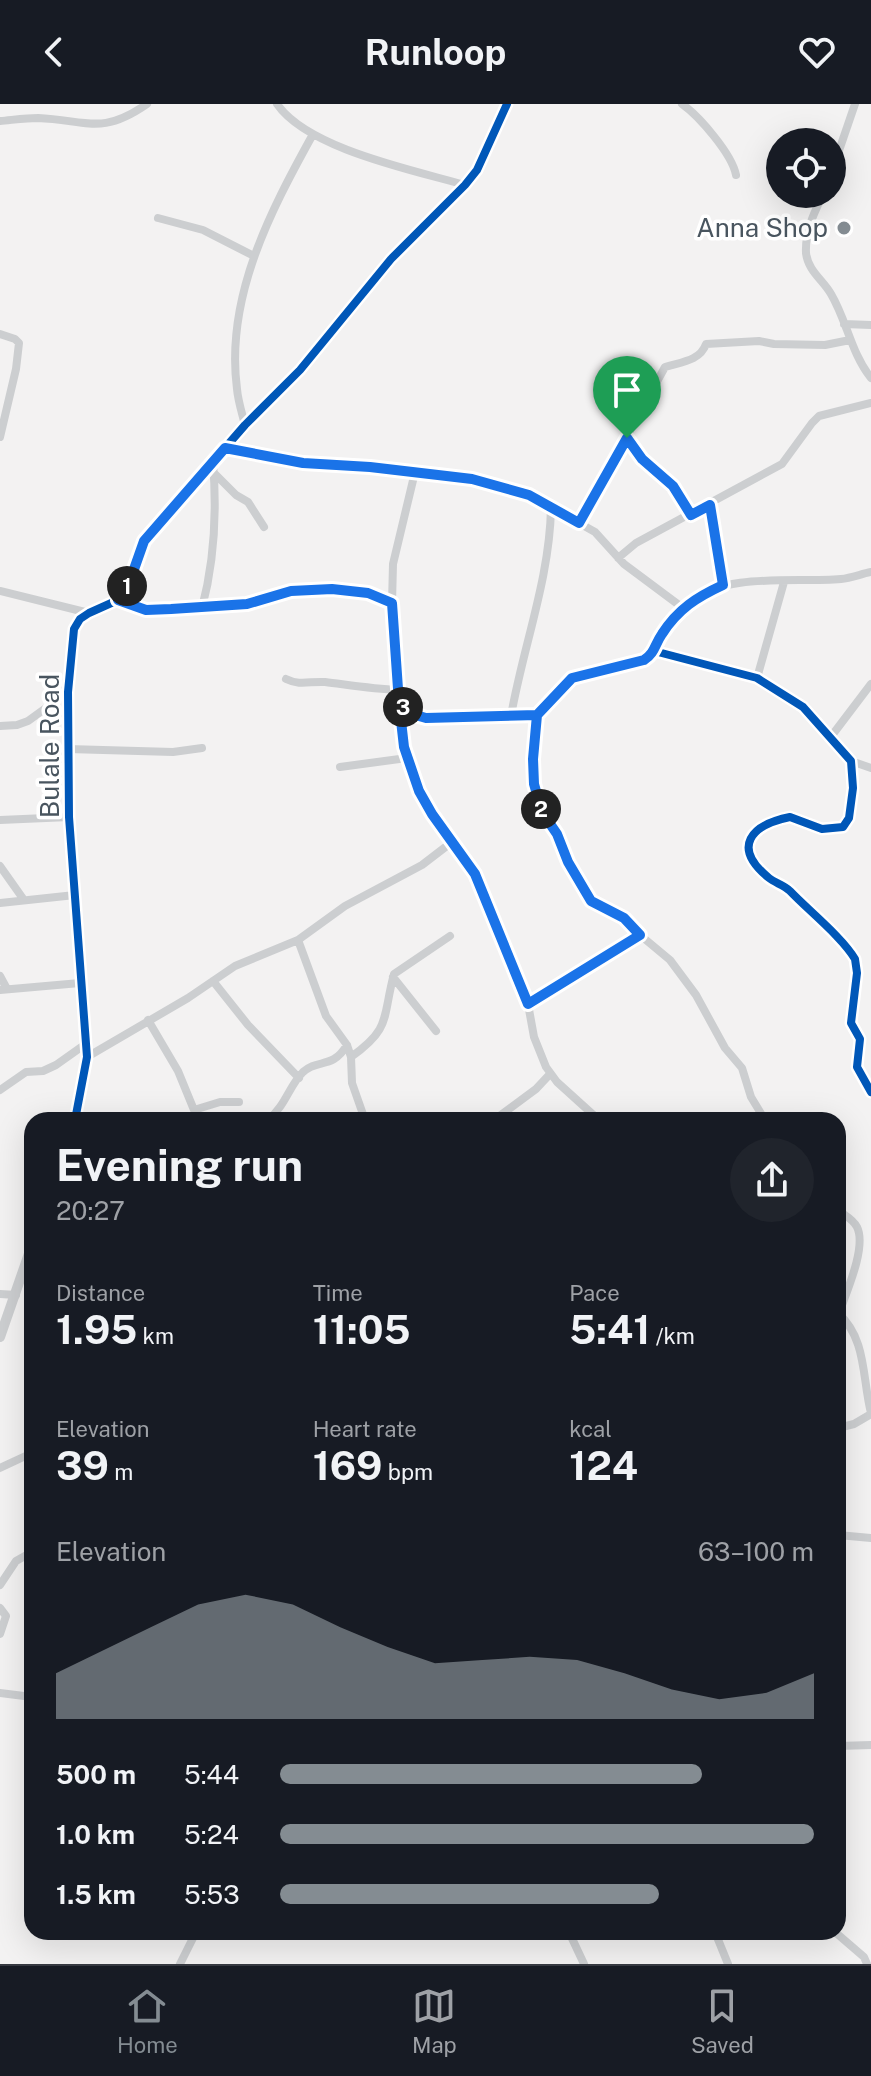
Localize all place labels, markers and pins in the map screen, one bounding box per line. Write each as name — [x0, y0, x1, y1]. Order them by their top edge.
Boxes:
place label: Anna Shop — [696, 212, 828, 243]
marker: Anna Shop — [835, 219, 853, 237]
pin — [593, 356, 661, 438]
pin: 1 — [107, 566, 147, 606]
pin: 3 — [383, 687, 423, 727]
pin: 2 — [521, 789, 561, 829]

